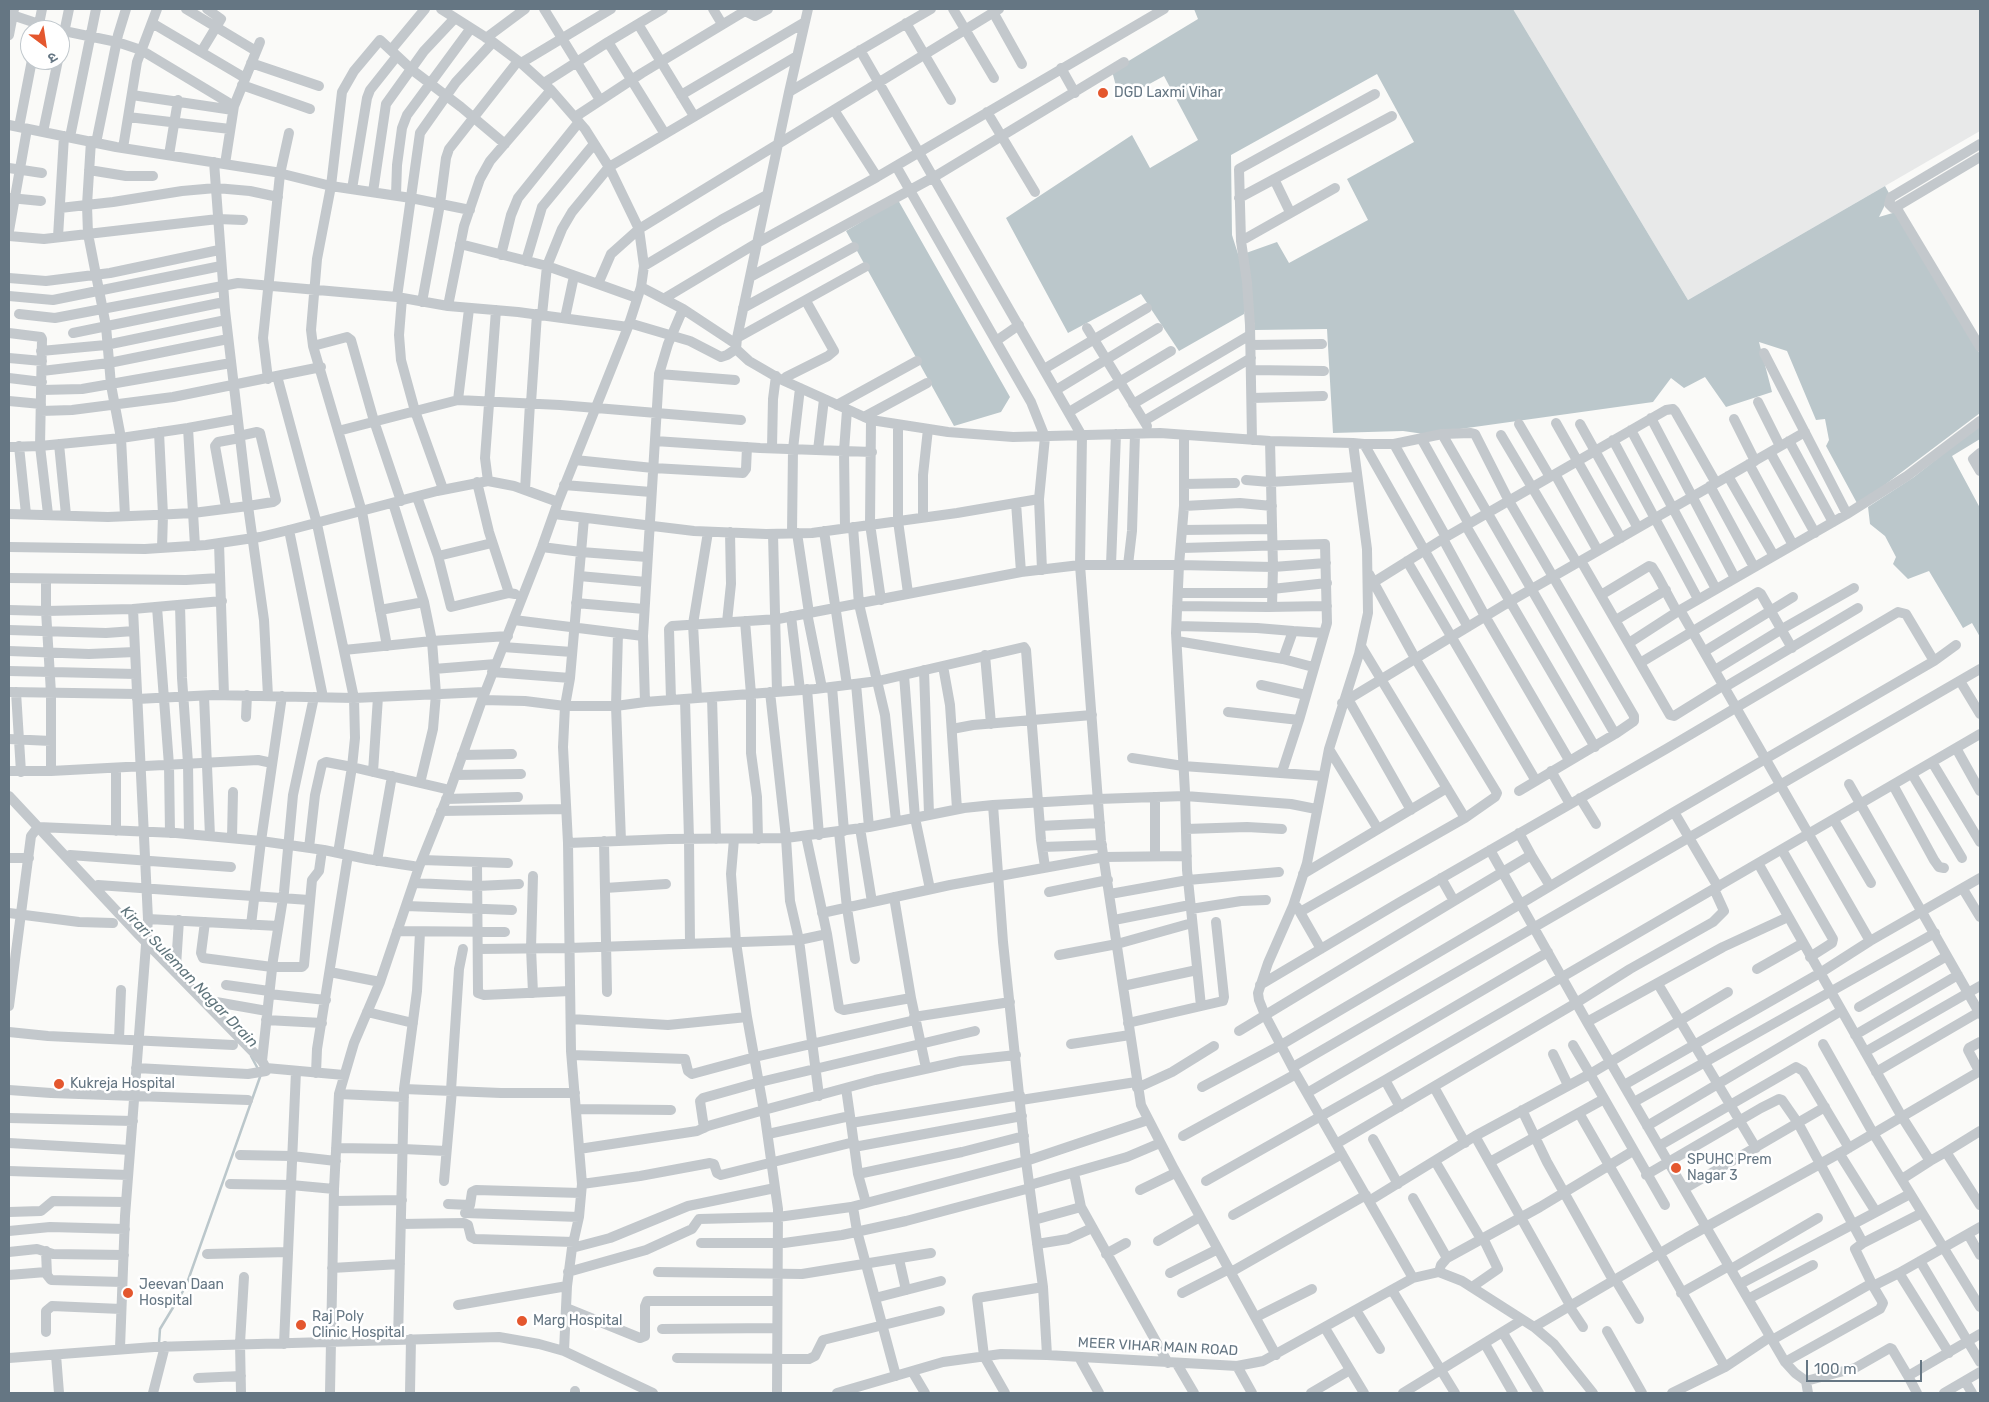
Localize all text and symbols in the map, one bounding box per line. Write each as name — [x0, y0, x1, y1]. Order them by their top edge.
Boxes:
north arrow — [20, 20, 70, 70]
text: उ — [45, 48, 60, 67]
place label: DGD Laxmi Vihar — [1114, 85, 1223, 101]
marker: DGD Laxmi Vihar — [1096, 86, 1110, 100]
water label: Kirari Suleman Nagar Drain — [117, 903, 261, 1051]
place label: Kukreja Hospital — [70, 1076, 175, 1092]
marker: Kukreja Hospital — [52, 1077, 66, 1091]
place label: SPUHC Prem Nagar 3 — [1687, 1152, 1772, 1184]
marker: SPUHC Prem Nagar 3 — [1669, 1161, 1683, 1175]
place label: Jeevan Daan Hospital — [139, 1277, 224, 1310]
marker: Jeevan Daan Hospital — [121, 1286, 135, 1300]
place label: Raj Poly Clinic Hospital — [312, 1309, 405, 1341]
place label: Marg Hospital — [533, 1313, 622, 1329]
marker: Marg Hospital — [515, 1314, 529, 1328]
marker: Raj Poly Clinic Hospital — [294, 1318, 308, 1332]
street label: MEER VIHAR MAIN ROAD — [1077, 1334, 1239, 1360]
scale bar — [1809, 1350, 1925, 1382]
text: 100 m — [1814, 1360, 1856, 1378]

